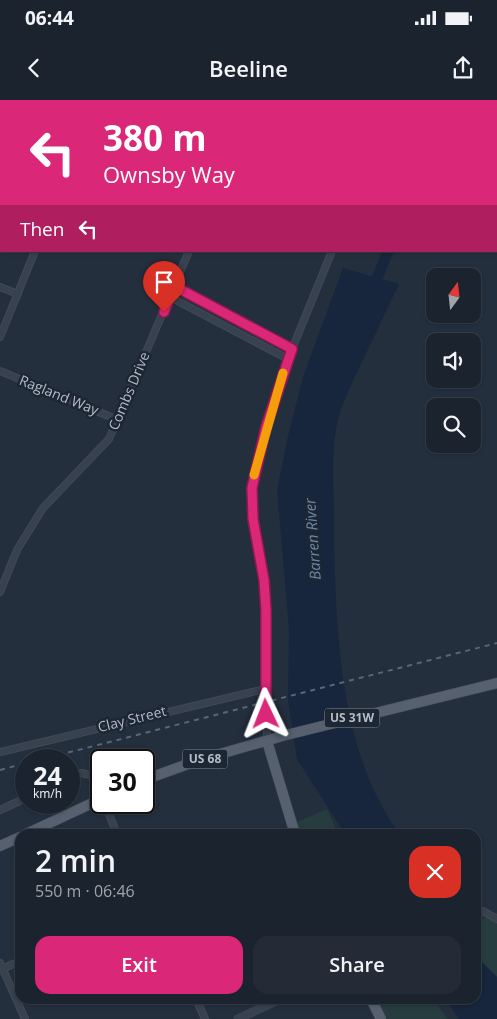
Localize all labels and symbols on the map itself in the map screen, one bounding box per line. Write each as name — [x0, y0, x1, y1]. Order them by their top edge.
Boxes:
pin — [143, 261, 185, 312]
north arrow — [426, 268, 481, 322]
street label: Combs Drive — [104, 349, 154, 433]
street label: Ragland Way — [17, 370, 103, 419]
water label: Barren River — [299, 496, 325, 581]
position arrow — [239, 687, 291, 739]
street label: Clay Street — [96, 701, 168, 736]
road number: US 31W — [324, 708, 380, 728]
speed limit sign: 30 — [90, 749, 155, 814]
road number: US 68 — [182, 750, 228, 769]

